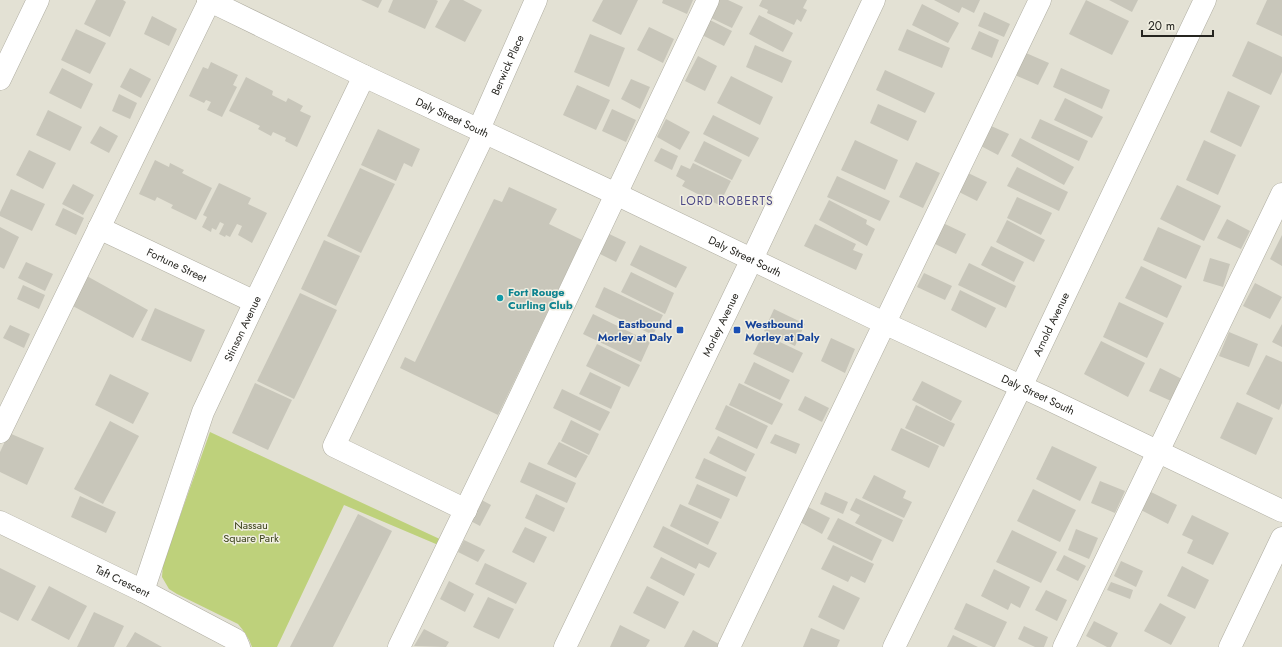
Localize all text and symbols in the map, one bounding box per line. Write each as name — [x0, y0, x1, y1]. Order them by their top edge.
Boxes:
scale bar — [1142, 12, 1213, 38]
text: 20 m — [1148, 17, 1175, 35]
street label: Berwick Place — [487, 32, 528, 98]
street label: Daly Street South — [413, 93, 492, 141]
district label: LORD ROBERTS — [680, 192, 774, 210]
street label: Daly Street South — [706, 232, 784, 281]
street label: Fortune Street — [144, 244, 210, 286]
place label: Fort Rouge Curling Club — [508, 284, 573, 313]
street label: Arnold Avenue — [1029, 289, 1073, 359]
street label: Morley Avenue — [698, 290, 743, 359]
street label: Stinson Avenue — [220, 293, 265, 364]
marker: Fort Rouge Curling Club — [495, 293, 505, 303]
place label: Eastbound Morley at Daly — [598, 316, 672, 345]
place label: Westbound Morley at Daly — [745, 316, 820, 345]
marker: Eastbound Morley at Daly — [675, 325, 685, 335]
marker: Westbound Morley at Daly — [732, 325, 742, 335]
street label: Daly Street South — [999, 370, 1077, 419]
park label: Nassau Square Park — [223, 517, 279, 546]
street label: Taft Crescent — [92, 561, 153, 601]

